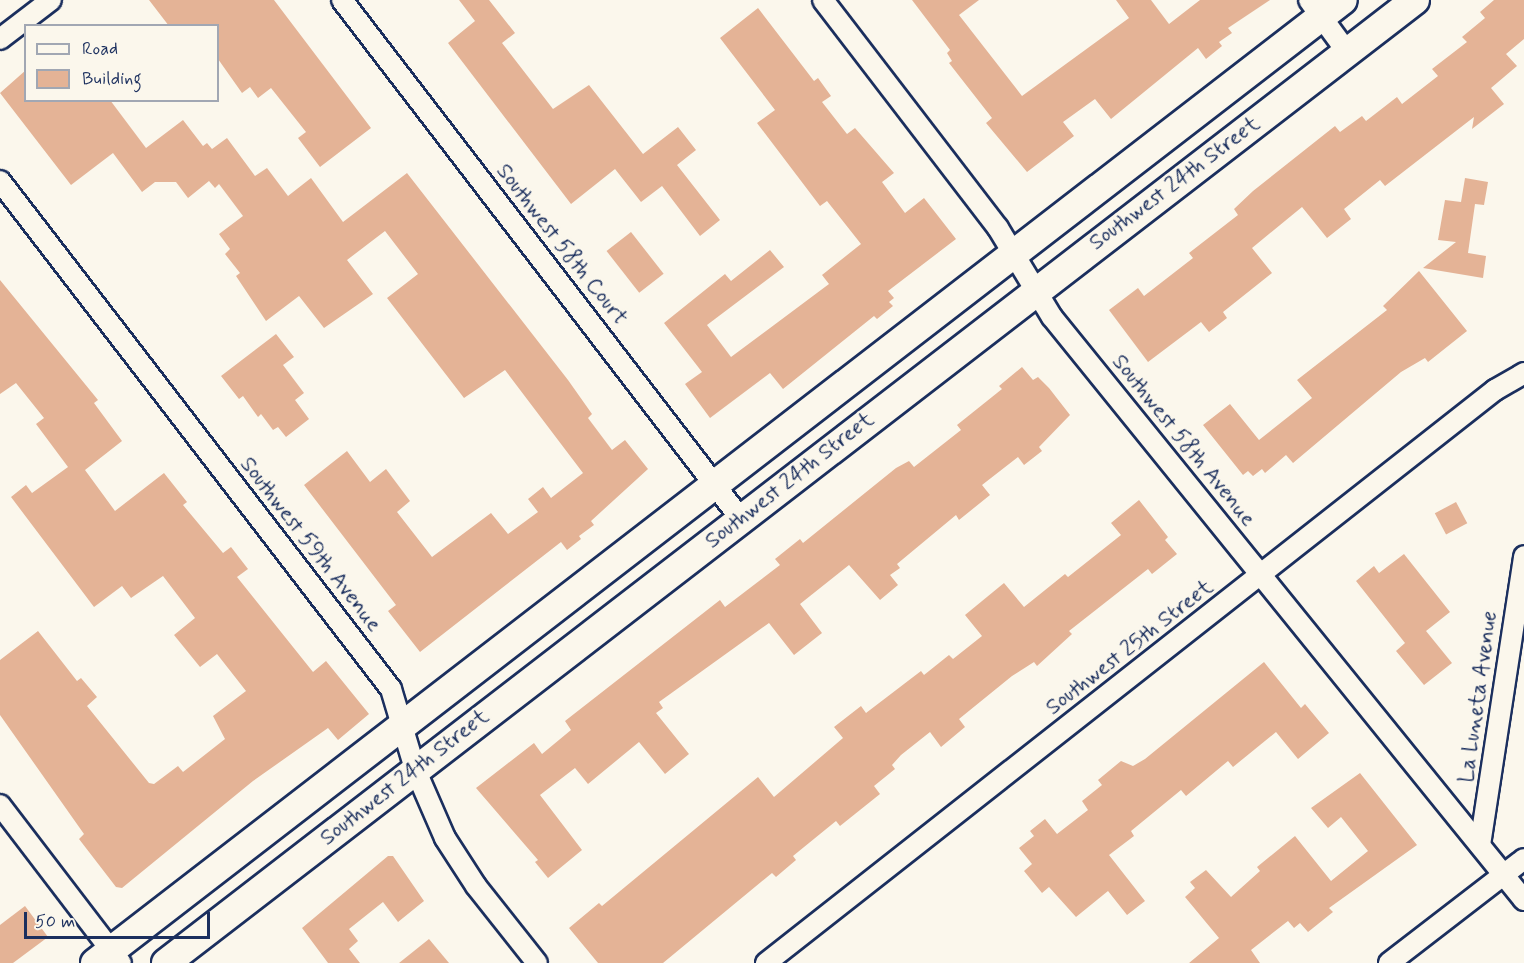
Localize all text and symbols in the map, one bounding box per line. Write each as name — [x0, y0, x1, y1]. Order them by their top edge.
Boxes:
legend — [24, 24, 219, 102]
text: Road — [82, 37, 118, 61]
text: Building — [82, 67, 142, 91]
street label: Southwest 24th Street — [1085, 111, 1265, 257]
street label: Southwest 58th Court — [490, 159, 632, 331]
street label: Southwest 58th Avenue — [1106, 350, 1260, 532]
street label: Southwest 24th Street — [700, 407, 880, 555]
street label: Southwest 59th Avenue — [234, 452, 386, 638]
street label: Southwest 25th Street — [1041, 575, 1219, 721]
street label: La Luneta Avenue — [1454, 609, 1504, 785]
street label: Southwest 24th Street — [315, 704, 495, 852]
scale bar — [27, 900, 213, 938]
text: 50 m — [35, 910, 75, 934]

